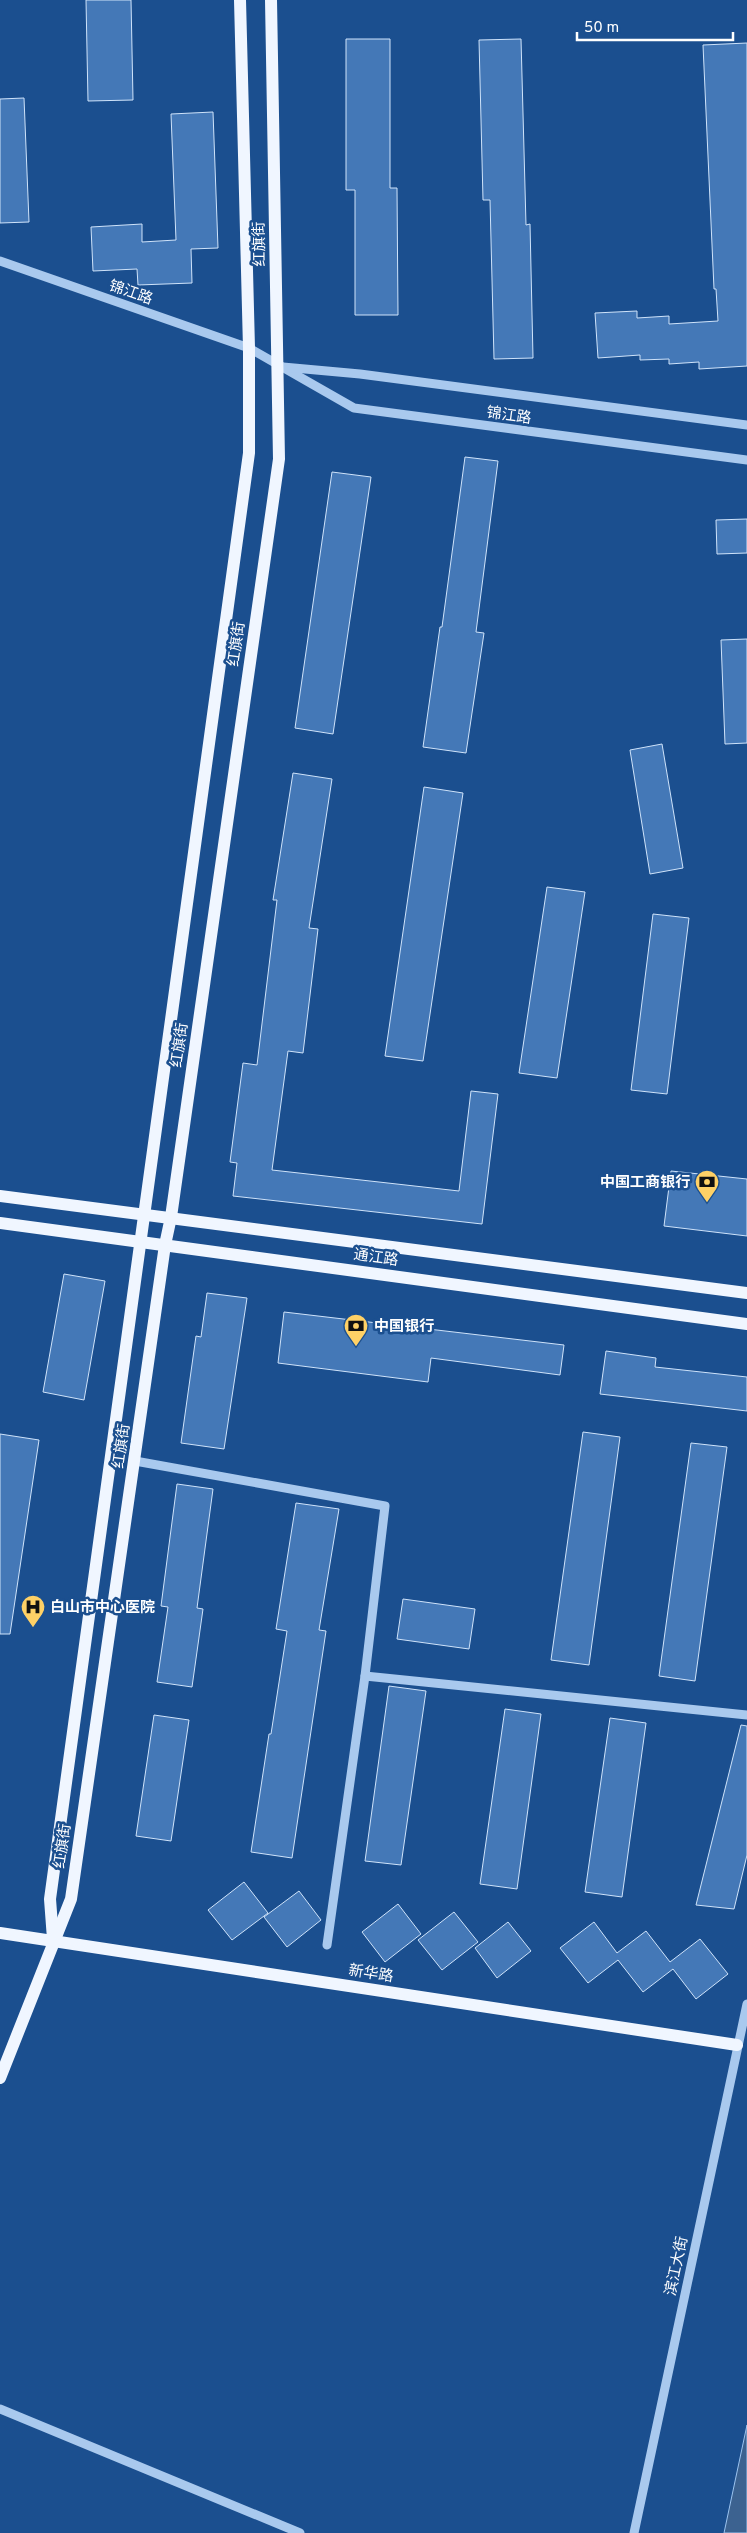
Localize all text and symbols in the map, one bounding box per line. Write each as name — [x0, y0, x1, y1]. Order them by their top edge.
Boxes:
scale bar — [577, 10, 733, 42]
text: 50 m — [584, 19, 619, 38]
street label: 红旗街 — [251, 221, 270, 267]
street label: 锦江路 — [106, 277, 155, 310]
street label: 锦江路 — [485, 404, 532, 429]
street label: 红旗街 — [225, 621, 250, 668]
street label: 红旗街 — [168, 1022, 193, 1069]
bank icon: 中国工商银行 — [694, 1169, 720, 1203]
place label: 中国工商银行 — [600, 1174, 690, 1193]
street label: 通江路 — [352, 1246, 399, 1271]
bank icon: 中国银行 — [343, 1313, 369, 1347]
place label: 中国银行 — [374, 1318, 434, 1337]
street label: 红旗街 — [110, 1423, 135, 1470]
hospital icon: 白山市中心医院 — [20, 1594, 46, 1628]
place label: 白山市中心医院 — [50, 1598, 155, 1618]
street label: 红旗街 — [51, 1823, 76, 1870]
street label: 新华路 — [347, 1961, 395, 1987]
street label: 滨江大街 — [662, 2235, 693, 2298]

